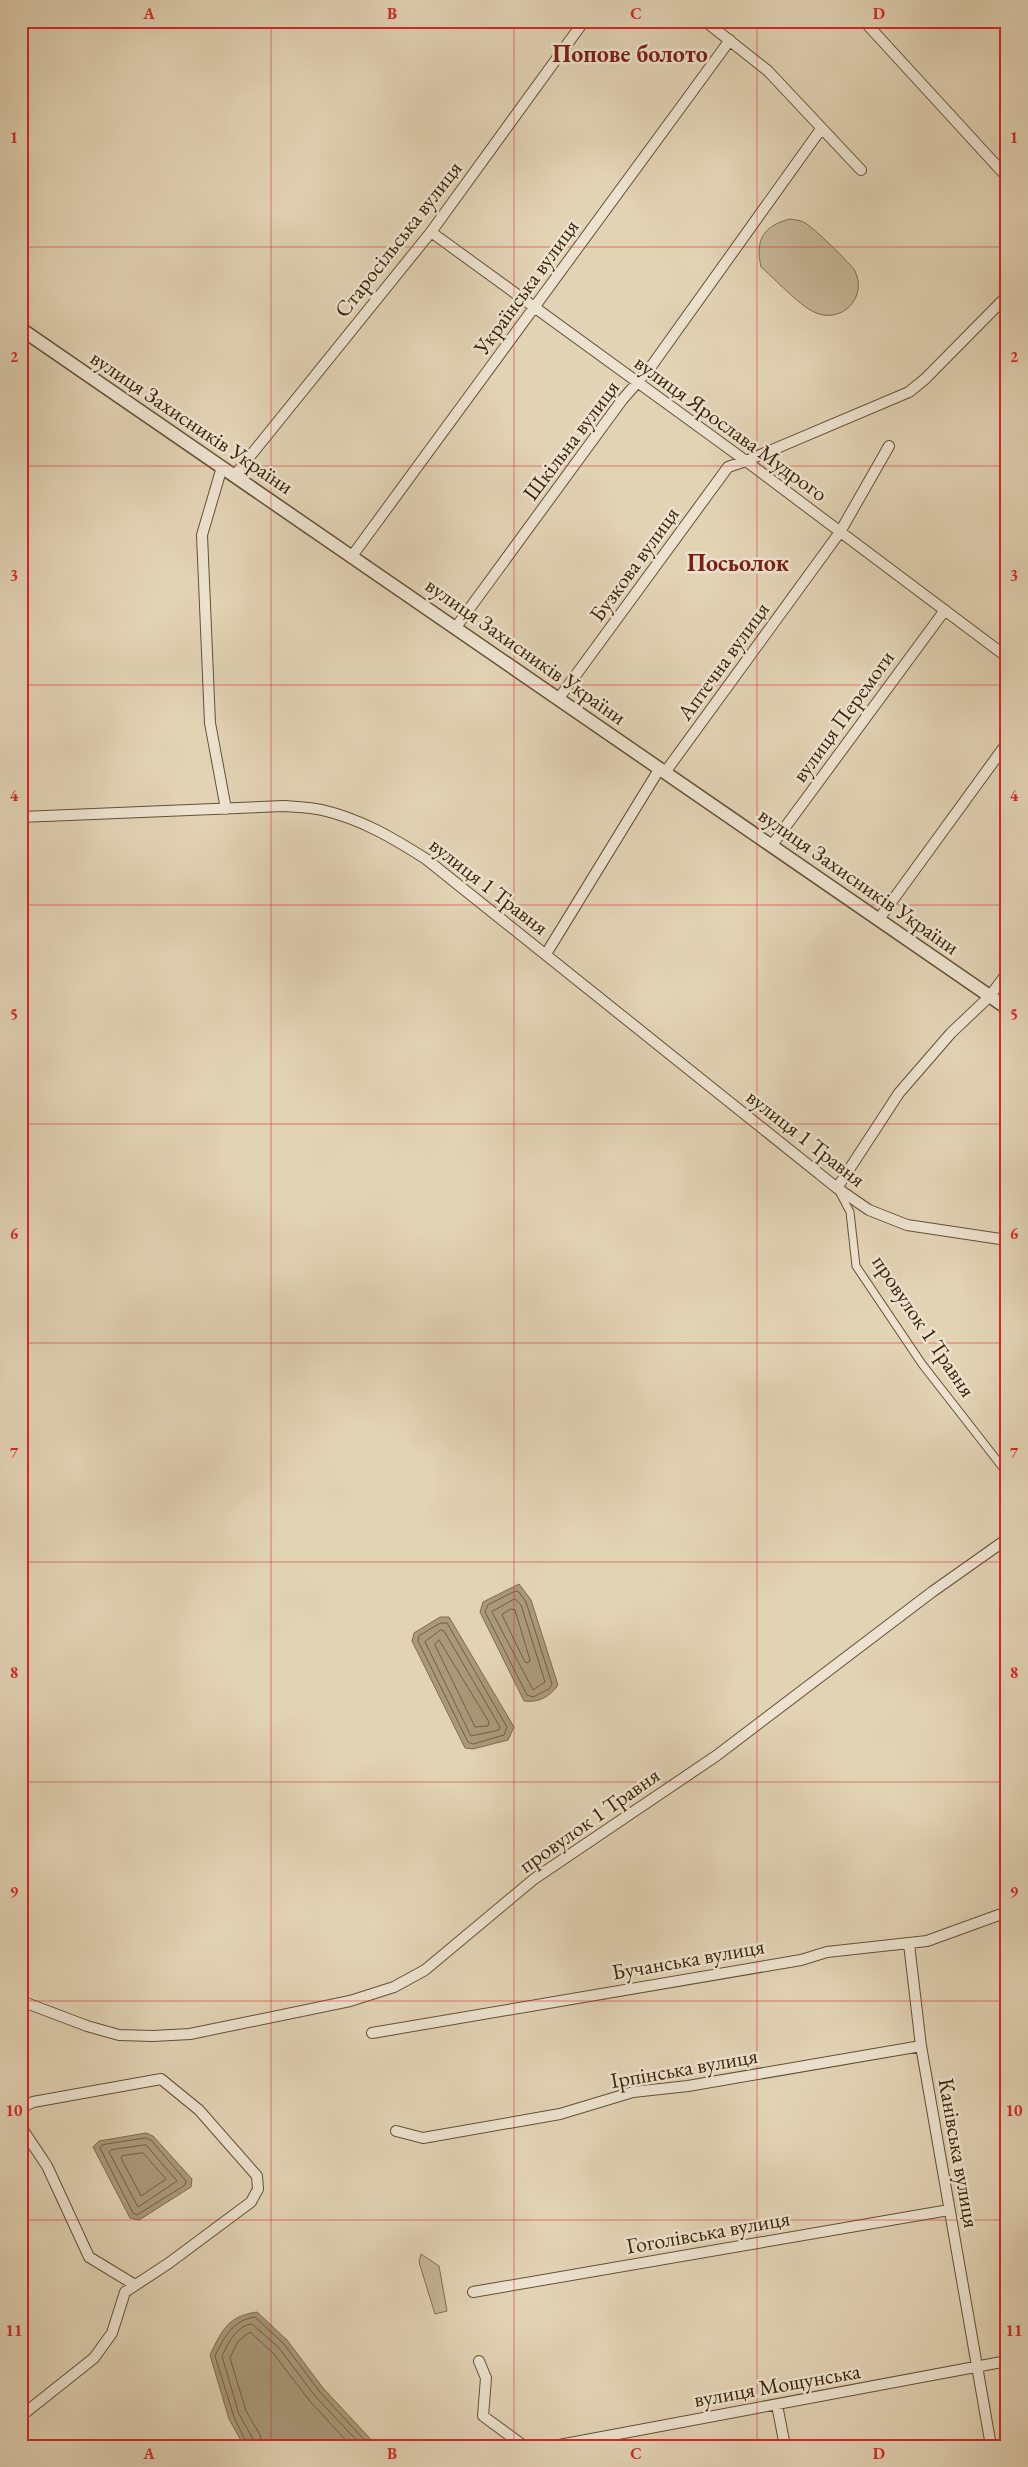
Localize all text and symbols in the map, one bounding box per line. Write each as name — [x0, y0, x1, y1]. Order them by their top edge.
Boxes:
text: A — [142, 3, 155, 24]
text: B — [387, 3, 397, 24]
text: C — [630, 3, 642, 24]
text: D — [873, 3, 885, 24]
district label: Попове болото — [552, 38, 708, 69]
text: 1 — [10, 127, 18, 148]
text: 1 — [1010, 127, 1018, 148]
street label: Старосільська вулиця — [328, 154, 468, 323]
street label: Українська вулиця — [466, 213, 585, 362]
street label: вулиця Захисників України — [85, 343, 299, 501]
text: 2 — [10, 346, 19, 367]
text: 2 — [1010, 346, 1019, 367]
street label: вулиця Ярослава Мудрого — [629, 348, 834, 508]
street label: Шкільна вулиця — [516, 374, 626, 506]
street label: Бузкова вулиця — [582, 501, 686, 627]
district label: Посьолок — [687, 547, 790, 578]
text: 3 — [10, 565, 18, 586]
text: 3 — [1010, 565, 1018, 586]
street label: вулиця Захисників України — [420, 571, 633, 732]
street label: Аптечна вулиця — [670, 596, 776, 727]
street label: вулиця Перемоги — [785, 644, 901, 788]
text: 4 — [10, 785, 19, 806]
text: 4 — [1010, 785, 1019, 806]
street label: вулиця Захисників України — [753, 801, 966, 962]
street label: вулиця 1 Травня — [423, 830, 555, 942]
text: 5 — [10, 1004, 18, 1025]
text: 5 — [1010, 1004, 1018, 1025]
street label: вулиця 1 Травня — [740, 1082, 872, 1194]
text: 6 — [10, 1223, 19, 1244]
text: 6 — [1010, 1223, 1019, 1244]
street label: провулок 1 Травня — [866, 1249, 982, 1403]
text: 7 — [10, 1442, 19, 1463]
text: 7 — [1010, 1442, 1019, 1463]
text: 8 — [10, 1662, 18, 1683]
text: 8 — [1010, 1662, 1018, 1683]
street label: провулок 1 Травня — [513, 1761, 665, 1879]
text: 9 — [10, 1881, 19, 1902]
text: 9 — [1010, 1881, 1019, 1902]
street label: Бучанська вулиця — [609, 1931, 767, 1987]
street label: Ірпінська вулиця — [608, 2041, 760, 2095]
street label: Канівська вулиця — [932, 2076, 986, 2230]
text: 10 — [6, 2100, 23, 2121]
text: 10 — [1006, 2100, 1023, 2121]
street label: Гоголівська вулиця — [624, 2203, 792, 2261]
text: 11 — [6, 2320, 22, 2341]
text: 11 — [1006, 2320, 1022, 2341]
street label: вулиця Мощунська — [691, 2356, 863, 2414]
text: A — [142, 2443, 155, 2464]
text: B — [387, 2443, 397, 2464]
text: C — [630, 2443, 642, 2464]
text: D — [873, 2443, 885, 2464]

